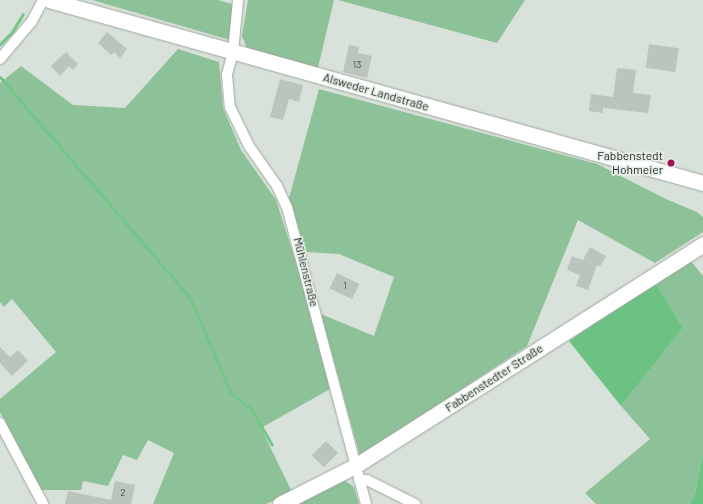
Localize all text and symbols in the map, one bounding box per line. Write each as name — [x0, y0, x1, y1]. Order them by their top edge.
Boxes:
house number: 13 — [353, 59, 361, 71]
street label: Alsweder Landstraße — [321, 70, 431, 114]
place label: Fabbenstedt Hohmeier — [597, 149, 663, 177]
marker: Fabbenstedt Hohmeier — [666, 158, 676, 168]
street label: Mühlenstraße — [290, 236, 322, 308]
house number: 1 — [343, 280, 347, 292]
street label: Fabbenstedter Straße — [442, 341, 546, 415]
house number: 2 — [120, 487, 126, 499]

